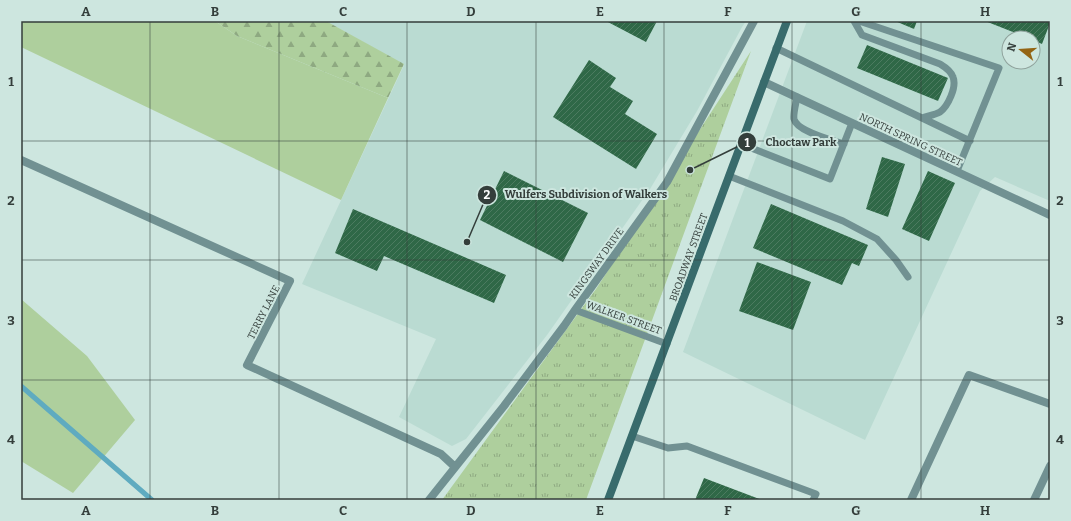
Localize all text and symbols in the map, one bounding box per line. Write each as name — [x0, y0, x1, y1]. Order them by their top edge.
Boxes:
text: A — [81, 4, 91, 19]
text: B — [211, 4, 219, 19]
text: C — [339, 4, 347, 19]
text: D — [466, 4, 476, 19]
text: E — [596, 4, 604, 19]
text: F — [724, 4, 732, 19]
text: G — [851, 4, 861, 19]
text: H — [980, 4, 990, 19]
north arrow — [1001, 30, 1041, 70]
text: N — [1004, 41, 1020, 53]
text: 1 — [8, 74, 14, 89]
text: 1 — [1057, 74, 1063, 89]
street label: NORTH SPRING STREET — [857, 111, 964, 169]
callout: Choctaw Park — [737, 131, 844, 154]
text: 1 — [744, 136, 750, 150]
text: Choctaw Park — [765, 136, 837, 149]
callout: Wulfers Subdivision of Walkers — [477, 183, 675, 206]
text: 2 — [484, 188, 491, 202]
text: Wulfers Subdivision of Walkers — [505, 188, 668, 201]
text: 2 — [7, 193, 15, 208]
text: 2 — [1056, 193, 1064, 208]
street label: BROADWAY STREET — [667, 211, 711, 303]
street label: KINGSWAY DRIVE — [567, 226, 627, 301]
street label: TERRY LANE — [245, 283, 283, 342]
street label: WALKER STREET — [585, 299, 663, 337]
text: 3 — [7, 313, 15, 328]
text: 3 — [1056, 313, 1064, 328]
text: 4 — [7, 432, 15, 447]
text: 4 — [1056, 432, 1064, 447]
text: A — [81, 503, 91, 518]
text: B — [211, 503, 219, 518]
text: C — [339, 503, 347, 518]
text: D — [466, 503, 476, 518]
text: E — [596, 503, 604, 518]
text: F — [724, 503, 732, 518]
text: G — [851, 503, 861, 518]
text: H — [980, 503, 990, 518]

